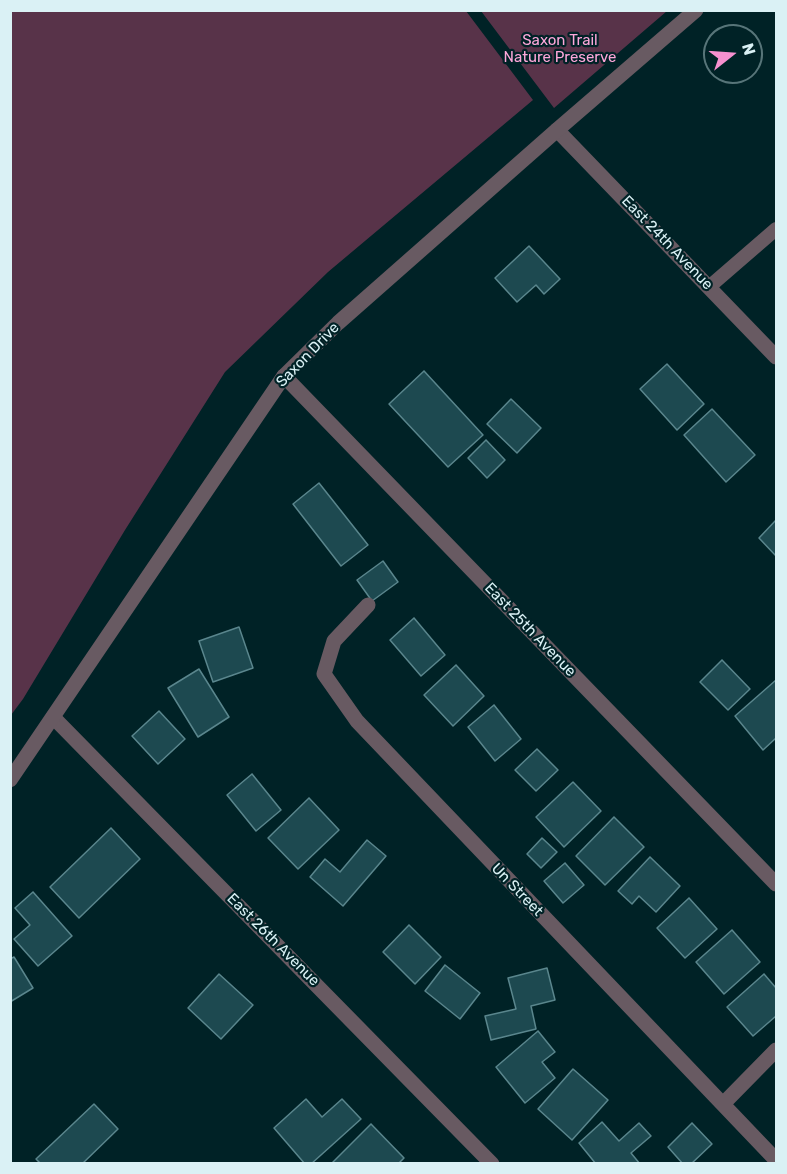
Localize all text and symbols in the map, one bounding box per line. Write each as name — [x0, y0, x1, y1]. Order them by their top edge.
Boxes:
north arrow — [703, 24, 763, 84]
park label: Saxon Trail Nature Preserve — [504, 32, 616, 67]
text: N — [738, 41, 760, 57]
street label: East 24th Avenue — [618, 192, 716, 294]
street label: Saxon Drive — [273, 319, 343, 391]
street label: East 25th Avenue — [481, 579, 579, 681]
street label: Un Street — [487, 860, 547, 920]
street label: East 26th Avenue — [223, 890, 323, 990]

